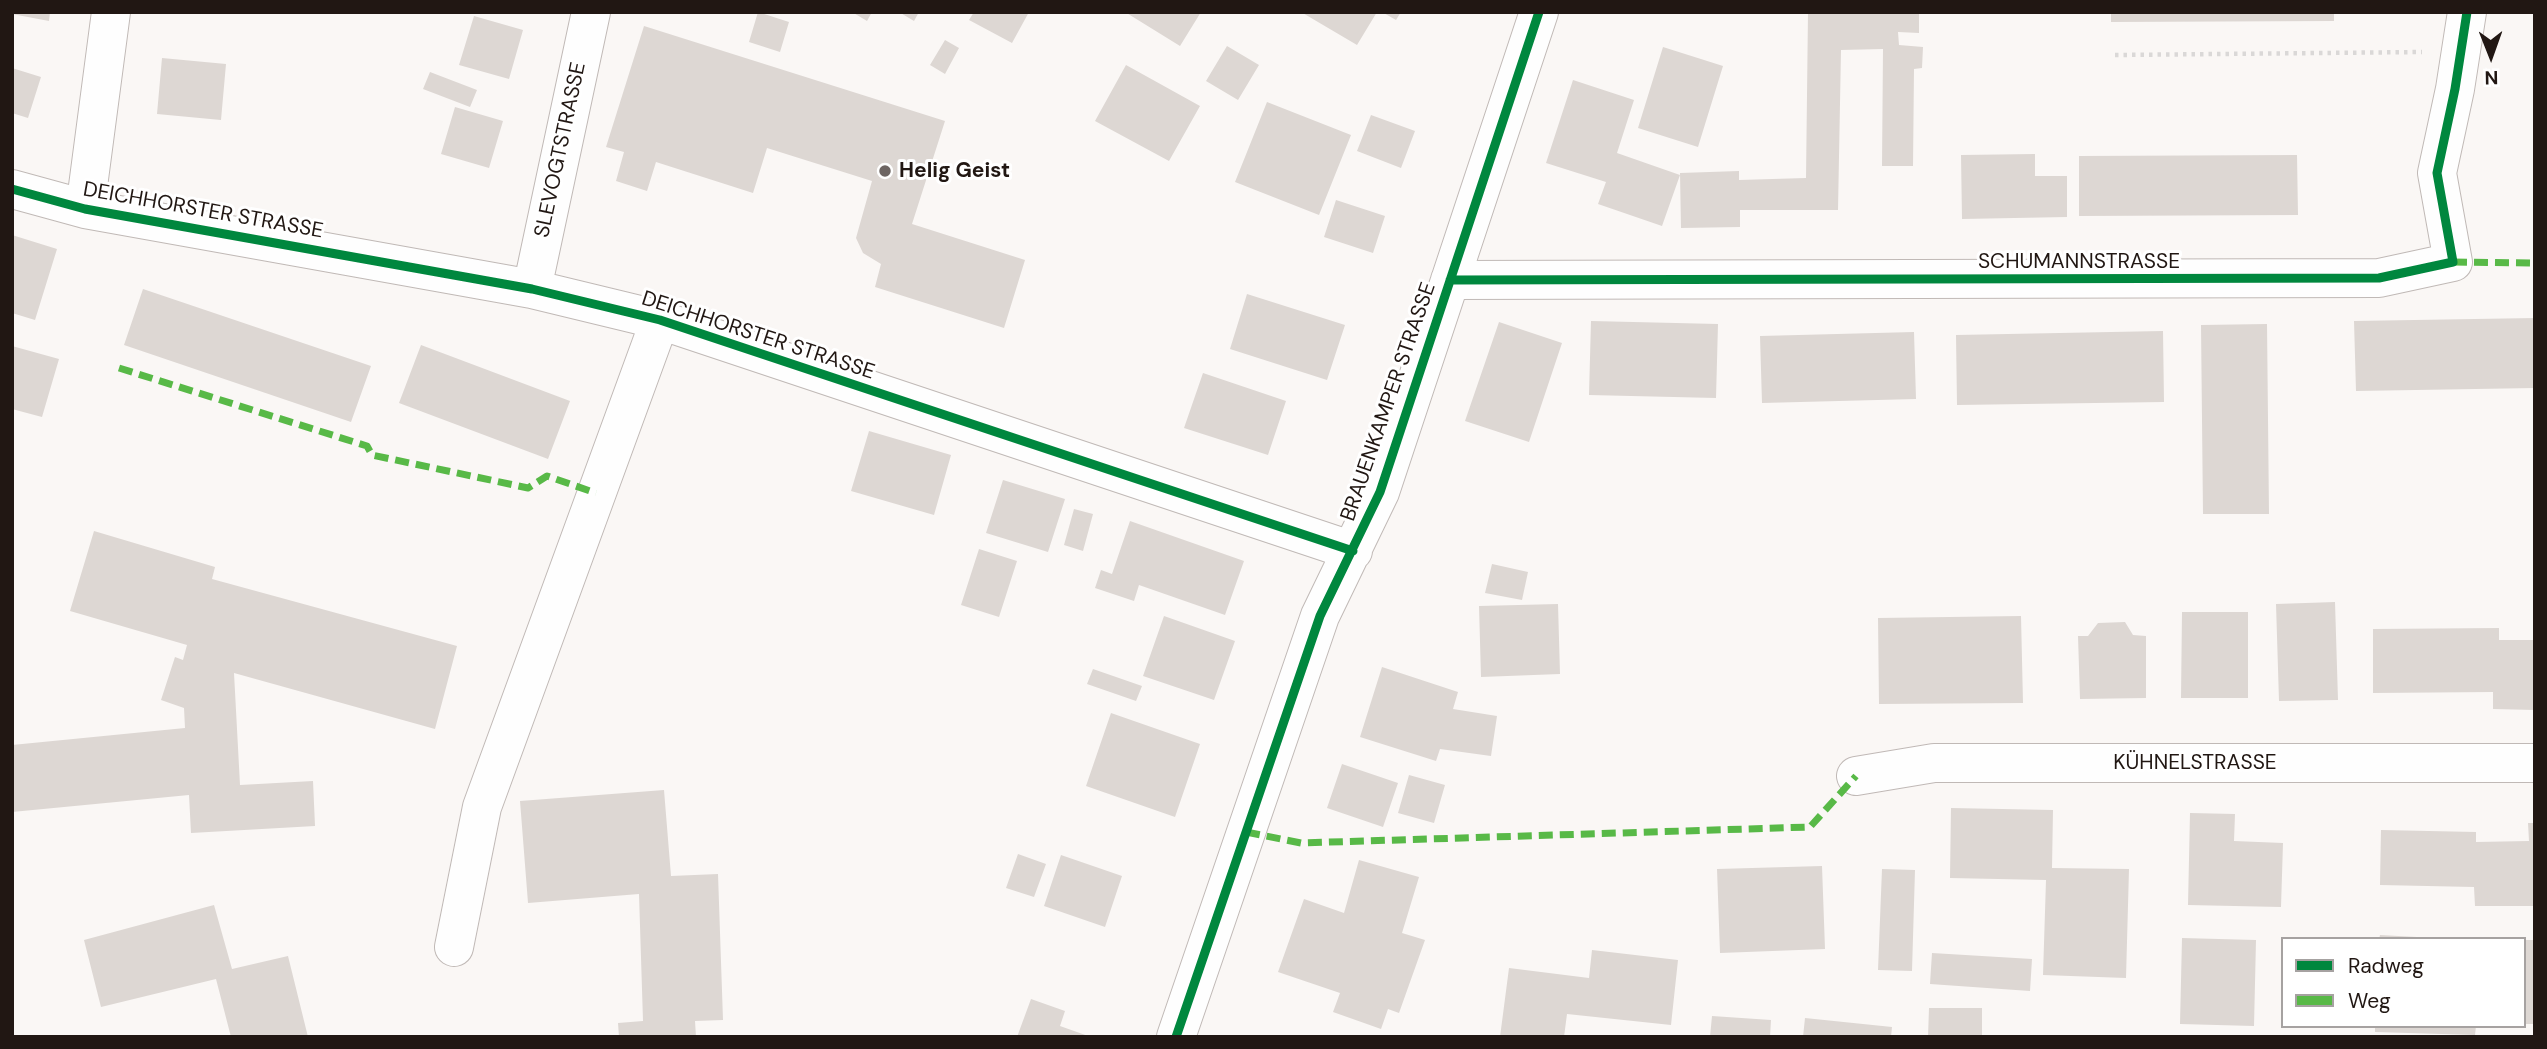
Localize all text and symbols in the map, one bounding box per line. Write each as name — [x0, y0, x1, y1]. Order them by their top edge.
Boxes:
north arrow — [2456, 21, 2526, 91]
street label: SLEVOGTSTRASSE — [530, 60, 592, 240]
text: N — [2484, 65, 2499, 90]
place label: Helig Geist — [899, 158, 1010, 184]
marker: Helig Geist — [877, 163, 893, 179]
street label: DEICHHORSTER STRASSE — [81, 177, 325, 245]
street label: SCHUMANNSTRASSE — [1978, 249, 2180, 275]
street label: BRAUENKAMPER STRASSE — [1336, 279, 1442, 525]
street label: DEICHHORSTER STRASSE — [638, 286, 878, 386]
street label: KÜHNELSTRASSE — [2113, 750, 2277, 776]
legend — [2281, 937, 2526, 1028]
text: Radweg — [2348, 952, 2424, 980]
text: Weg — [2348, 987, 2391, 1015]

